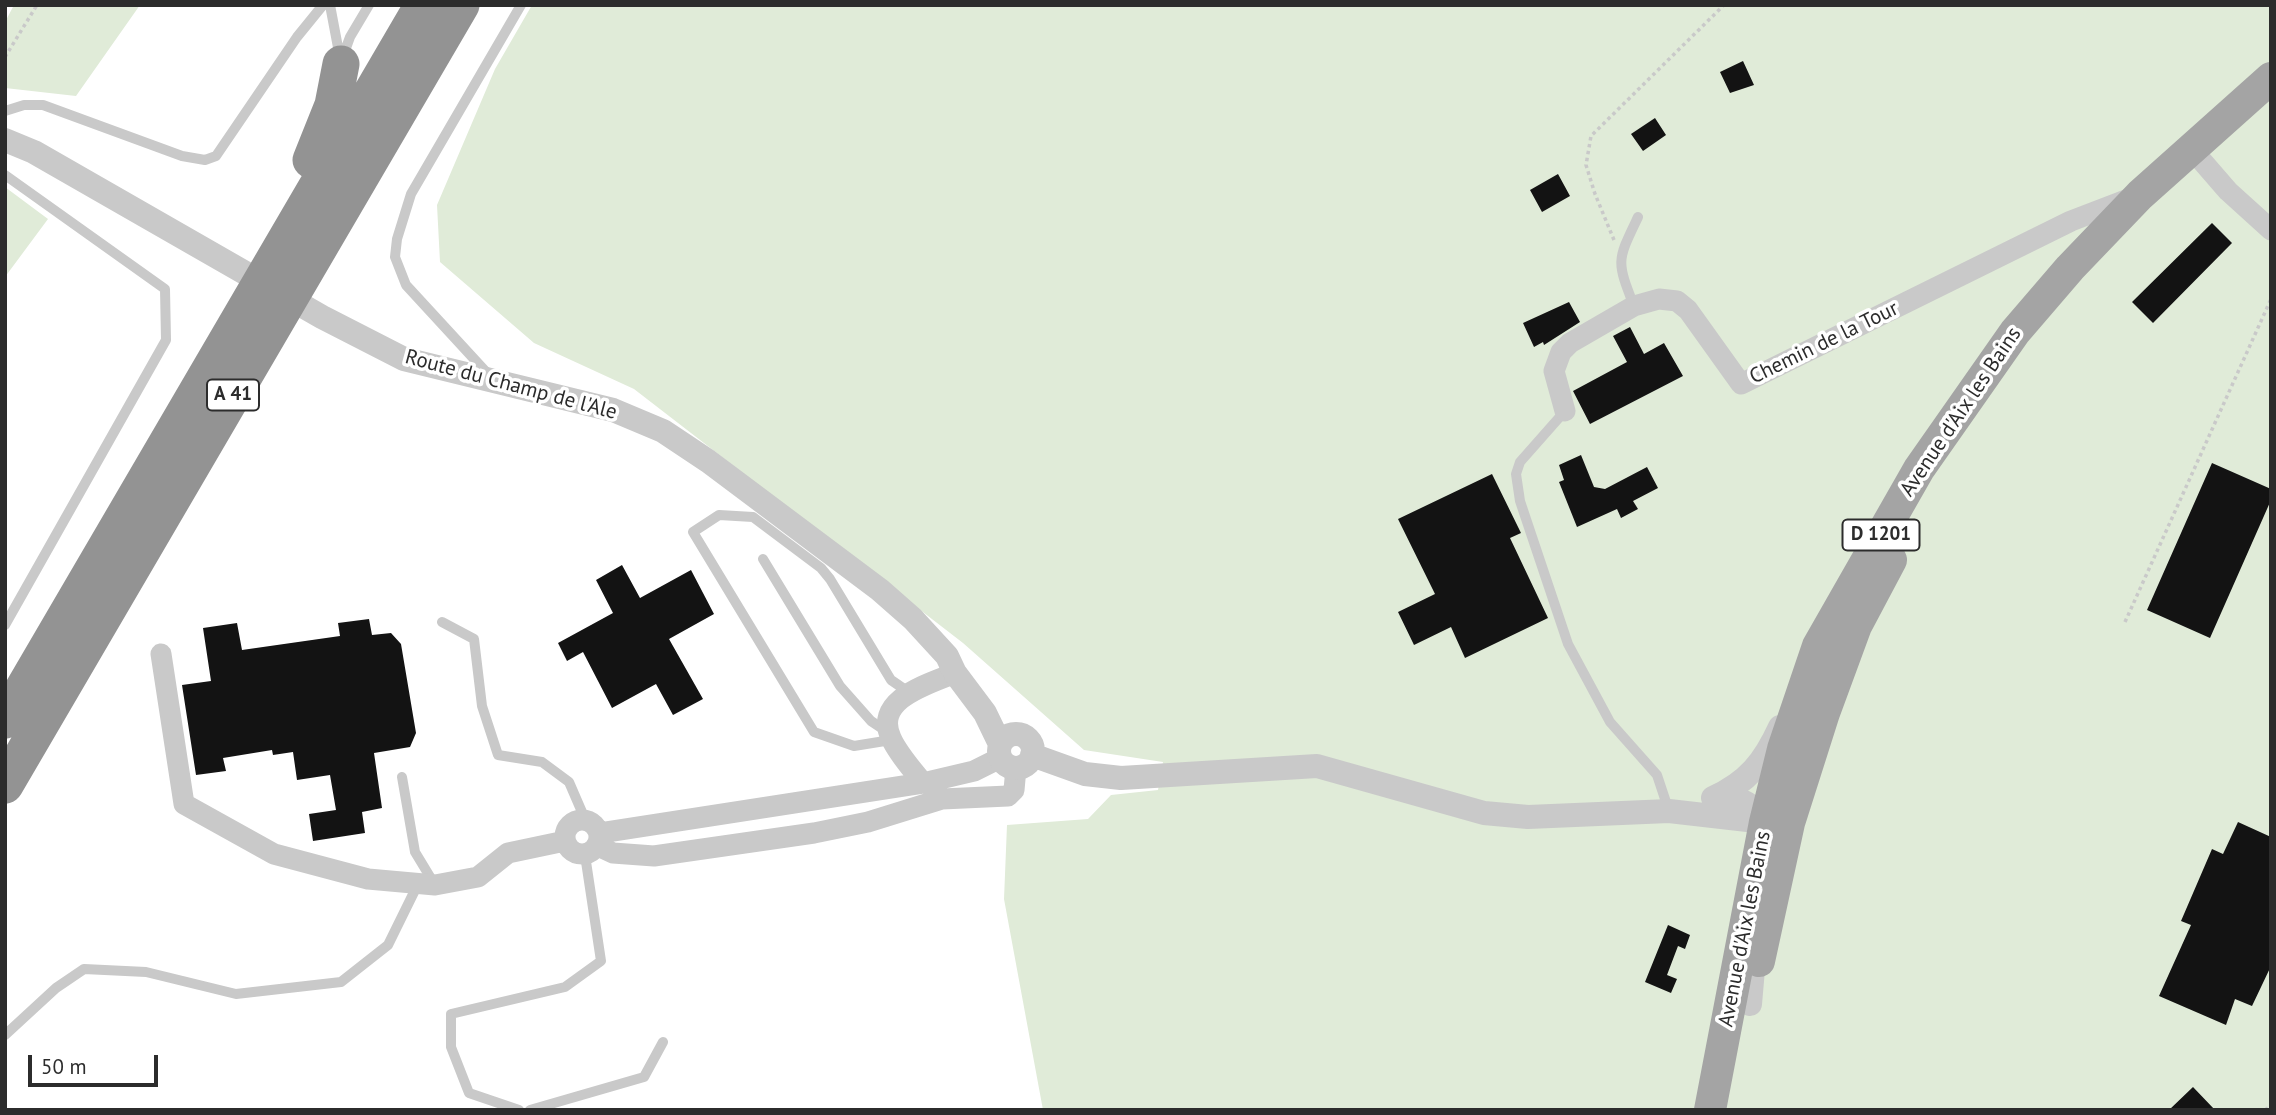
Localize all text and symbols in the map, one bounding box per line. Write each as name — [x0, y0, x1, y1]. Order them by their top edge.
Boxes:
street label: Chemin de la Tour — [1746, 296, 1902, 390]
street label: Avenue d'Aix les Bains — [1895, 323, 2027, 501]
street label: Route du Champ de l'Ale — [402, 345, 620, 425]
road number: A 41 — [207, 380, 259, 410]
road number: D 1201 — [1842, 520, 1920, 550]
street label: Avenue d'Aix les Bains — [1714, 829, 1776, 1029]
scale bar — [32, 1042, 161, 1086]
text: 50 m — [41, 1053, 87, 1080]

